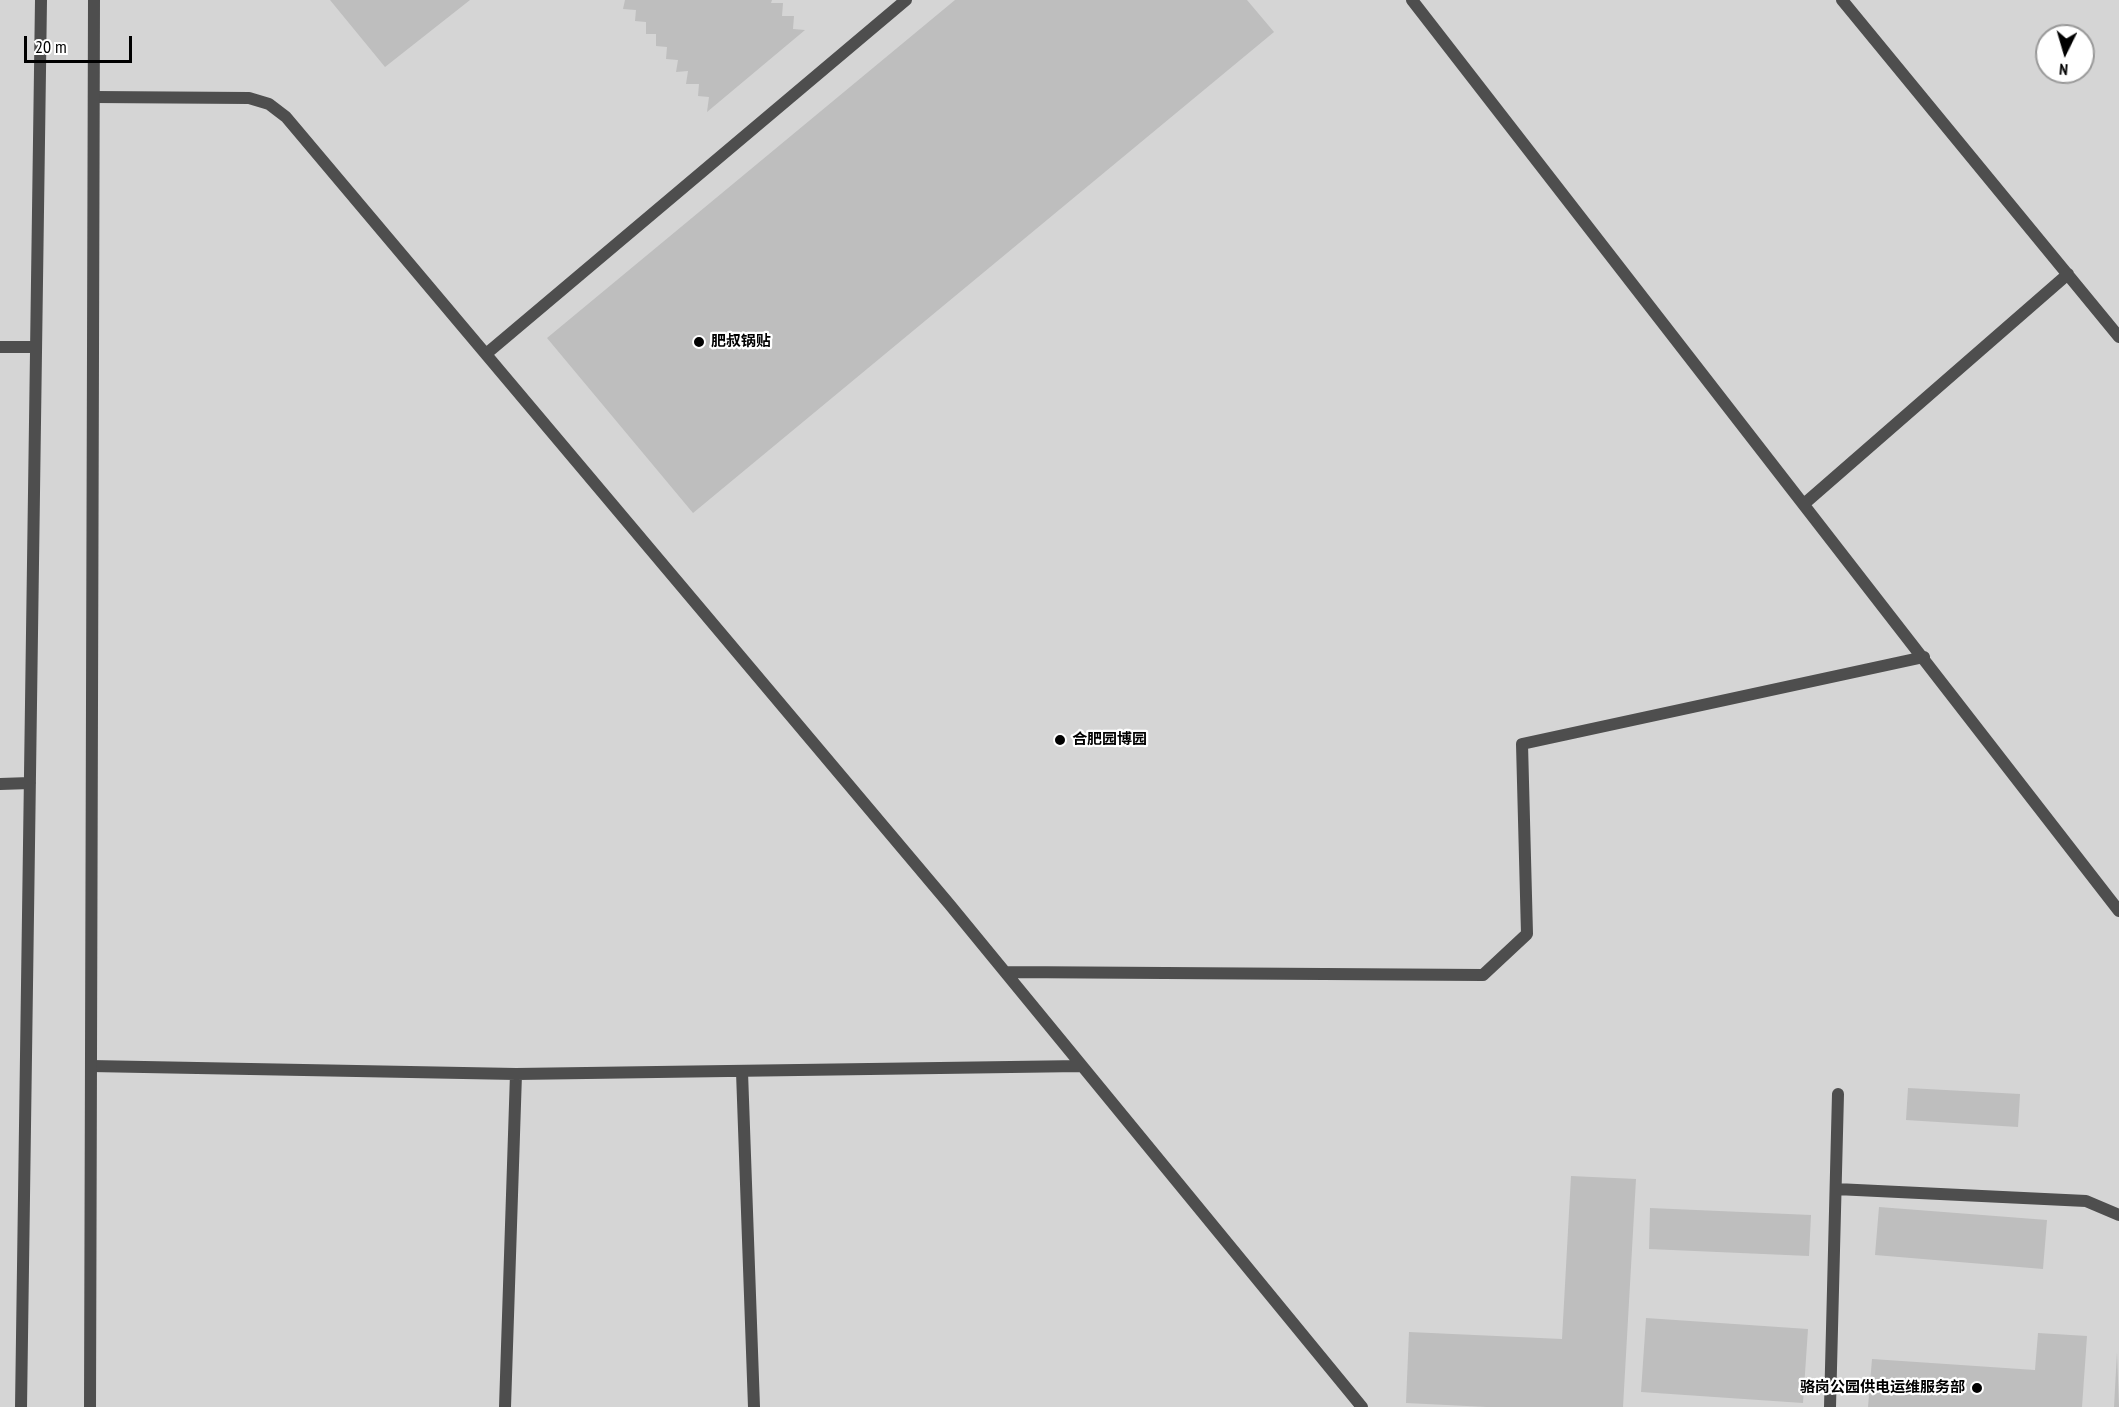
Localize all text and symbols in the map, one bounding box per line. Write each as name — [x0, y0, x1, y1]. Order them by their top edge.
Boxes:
scale bar — [27, 24, 135, 62]
north arrow — [2035, 24, 2095, 84]
text: 20 m — [35, 35, 67, 58]
text: N — [2058, 60, 2069, 80]
place label: 肥叔锅贴 — [711, 333, 771, 351]
marker: 肥叔锅贴 — [692, 335, 706, 349]
place label: 合肥园博园 — [1072, 731, 1147, 749]
marker: 合肥园博园 — [1053, 733, 1067, 747]
place label: 骆岗公园供电运维服务部 — [1800, 1379, 1965, 1397]
marker: 骆岗公园供电运维服务部 — [1970, 1381, 1984, 1395]

